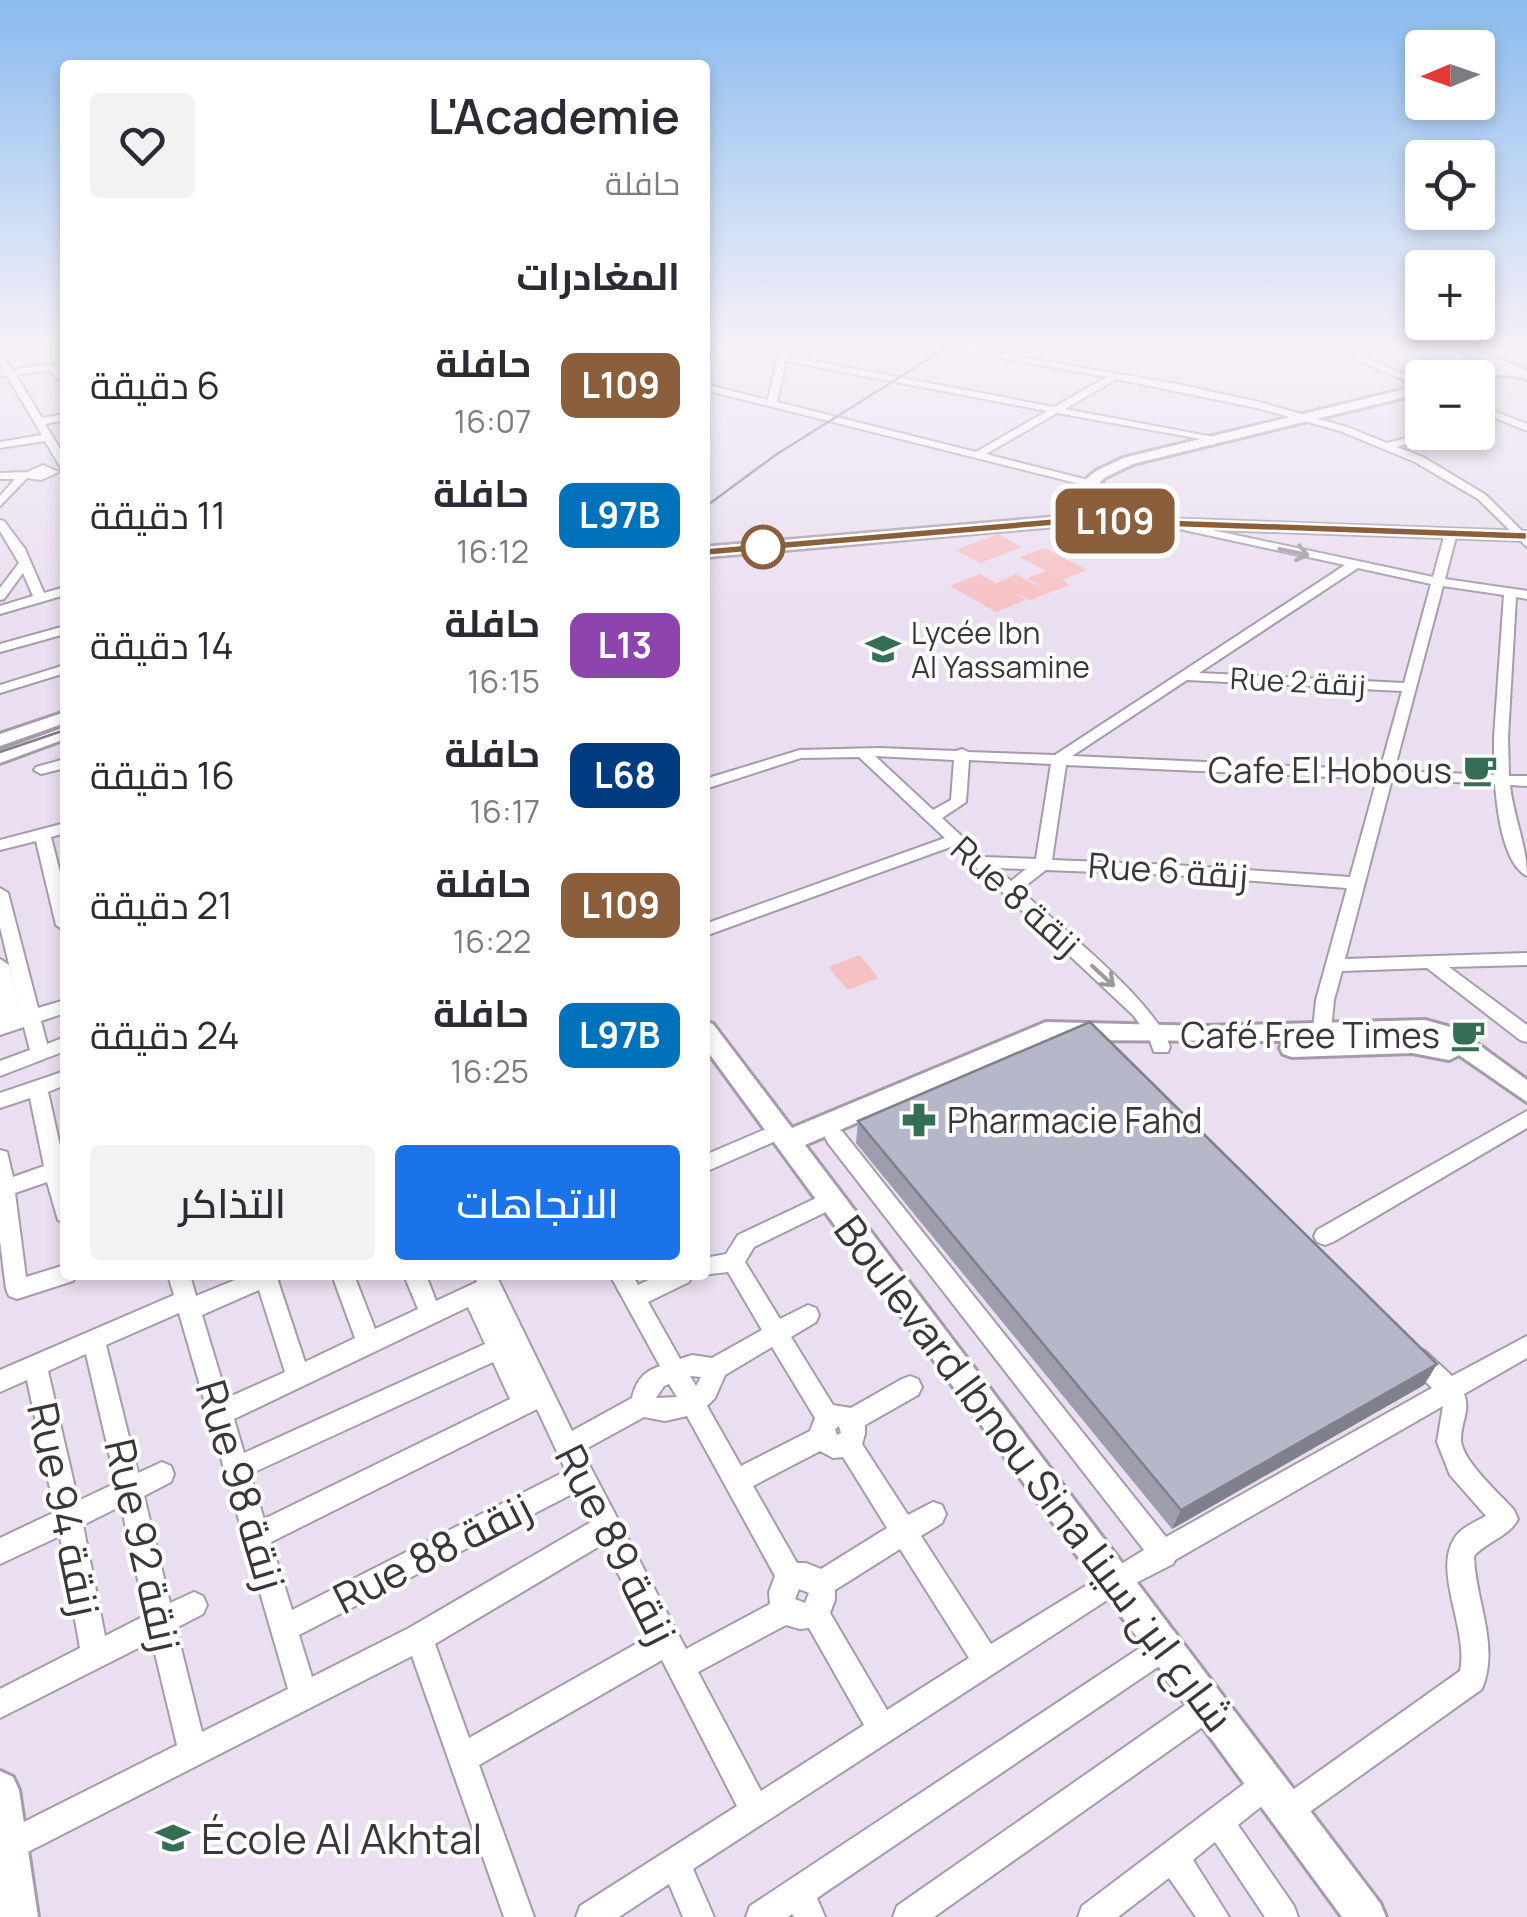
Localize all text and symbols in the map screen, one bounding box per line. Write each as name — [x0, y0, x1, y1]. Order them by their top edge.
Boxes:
north arrow — [1405, 30, 1495, 120]
map controls — [1405, 30, 1495, 450]
text: L'Academie — [428, 83, 680, 148]
button: heart — [90, 93, 195, 198]
button: locate — [1405, 140, 1495, 230]
text: حافلة — [605, 161, 680, 205]
text: المغادرات — [517, 249, 680, 301]
button: + — [1405, 250, 1495, 340]
text: حافلة — [436, 336, 531, 388]
text: 6 دقيقة — [90, 358, 220, 410]
button: − — [1405, 360, 1495, 450]
text: L109 — [581, 361, 660, 409]
text: 16:07 — [454, 399, 531, 443]
text: حافلة — [433, 466, 529, 518]
text: 11 دقيقة — [90, 488, 226, 540]
line badge: L109 — [1045, 488, 1185, 554]
text: L97B — [579, 491, 660, 539]
text: L109 — [1076, 497, 1154, 545]
unlabelled marker — [742, 526, 784, 568]
text: 16:12 — [456, 529, 529, 573]
one-way arrow — [1277, 544, 1309, 563]
text: حافلة — [444, 596, 540, 648]
place label: Lycée Ibn Al Yassamine — [911, 612, 1090, 687]
text: 14 دقيقة — [90, 618, 234, 670]
text: L13 — [598, 621, 652, 669]
school or university icon: Lycée Ibn Al Yassamine — [864, 630, 902, 668]
street label: Rue 2 زنقة — [1229, 657, 1367, 705]
text: 16:15 — [467, 659, 540, 703]
text: حافلة — [444, 726, 540, 778]
place label: Cafe El Hobous — [1208, 746, 1452, 794]
text: 16 دقيقة — [90, 748, 235, 800]
text: L68 — [594, 751, 656, 799]
cafe icon: Cafe El Hobous — [1461, 751, 1499, 789]
text: 16:17 — [470, 789, 540, 833]
street label: Rue 8 زنقة — [941, 825, 1091, 967]
street label: Rue 6 زنقة — [1086, 840, 1250, 900]
text: حافلة — [436, 856, 531, 908]
text: 21 دقيقة — [90, 878, 233, 930]
text: L109 — [581, 881, 660, 929]
text: 16:22 — [453, 919, 531, 963]
one-way arrow — [1091, 964, 1115, 988]
text: حافلة — [433, 986, 529, 1038]
text: 24 دقيقة — [90, 1008, 240, 1060]
text: L97B — [579, 1011, 660, 1059]
place label: Café Free Times — [1180, 1011, 1440, 1059]
cafe icon: Café Free Times — [1449, 1016, 1487, 1054]
text: 16:25 — [450, 1049, 529, 1093]
place label: Pharmacie Fahd — [947, 1096, 1202, 1144]
pharmacy icon: Pharmacie Fahd — [900, 1101, 938, 1139]
button: التذاكر — [90, 1145, 375, 1260]
button: الاتجاهات — [395, 1145, 680, 1260]
street label: Boulevard Ibnou Sina شارع ابن سينا — [822, 1203, 1248, 1743]
street label: Rue 98 زنقة — [183, 1373, 301, 1597]
street label: Rue 94 زنقة — [14, 1397, 116, 1621]
street label: Rue 92 زنقة — [91, 1433, 197, 1657]
street label: Rue 89 زنقة — [542, 1434, 692, 1654]
street label: Rue 88 زنقة — [323, 1477, 541, 1627]
place label: École Al Akhtal — [201, 1809, 482, 1867]
school or university icon: École Al Akhtal — [154, 1819, 192, 1857]

